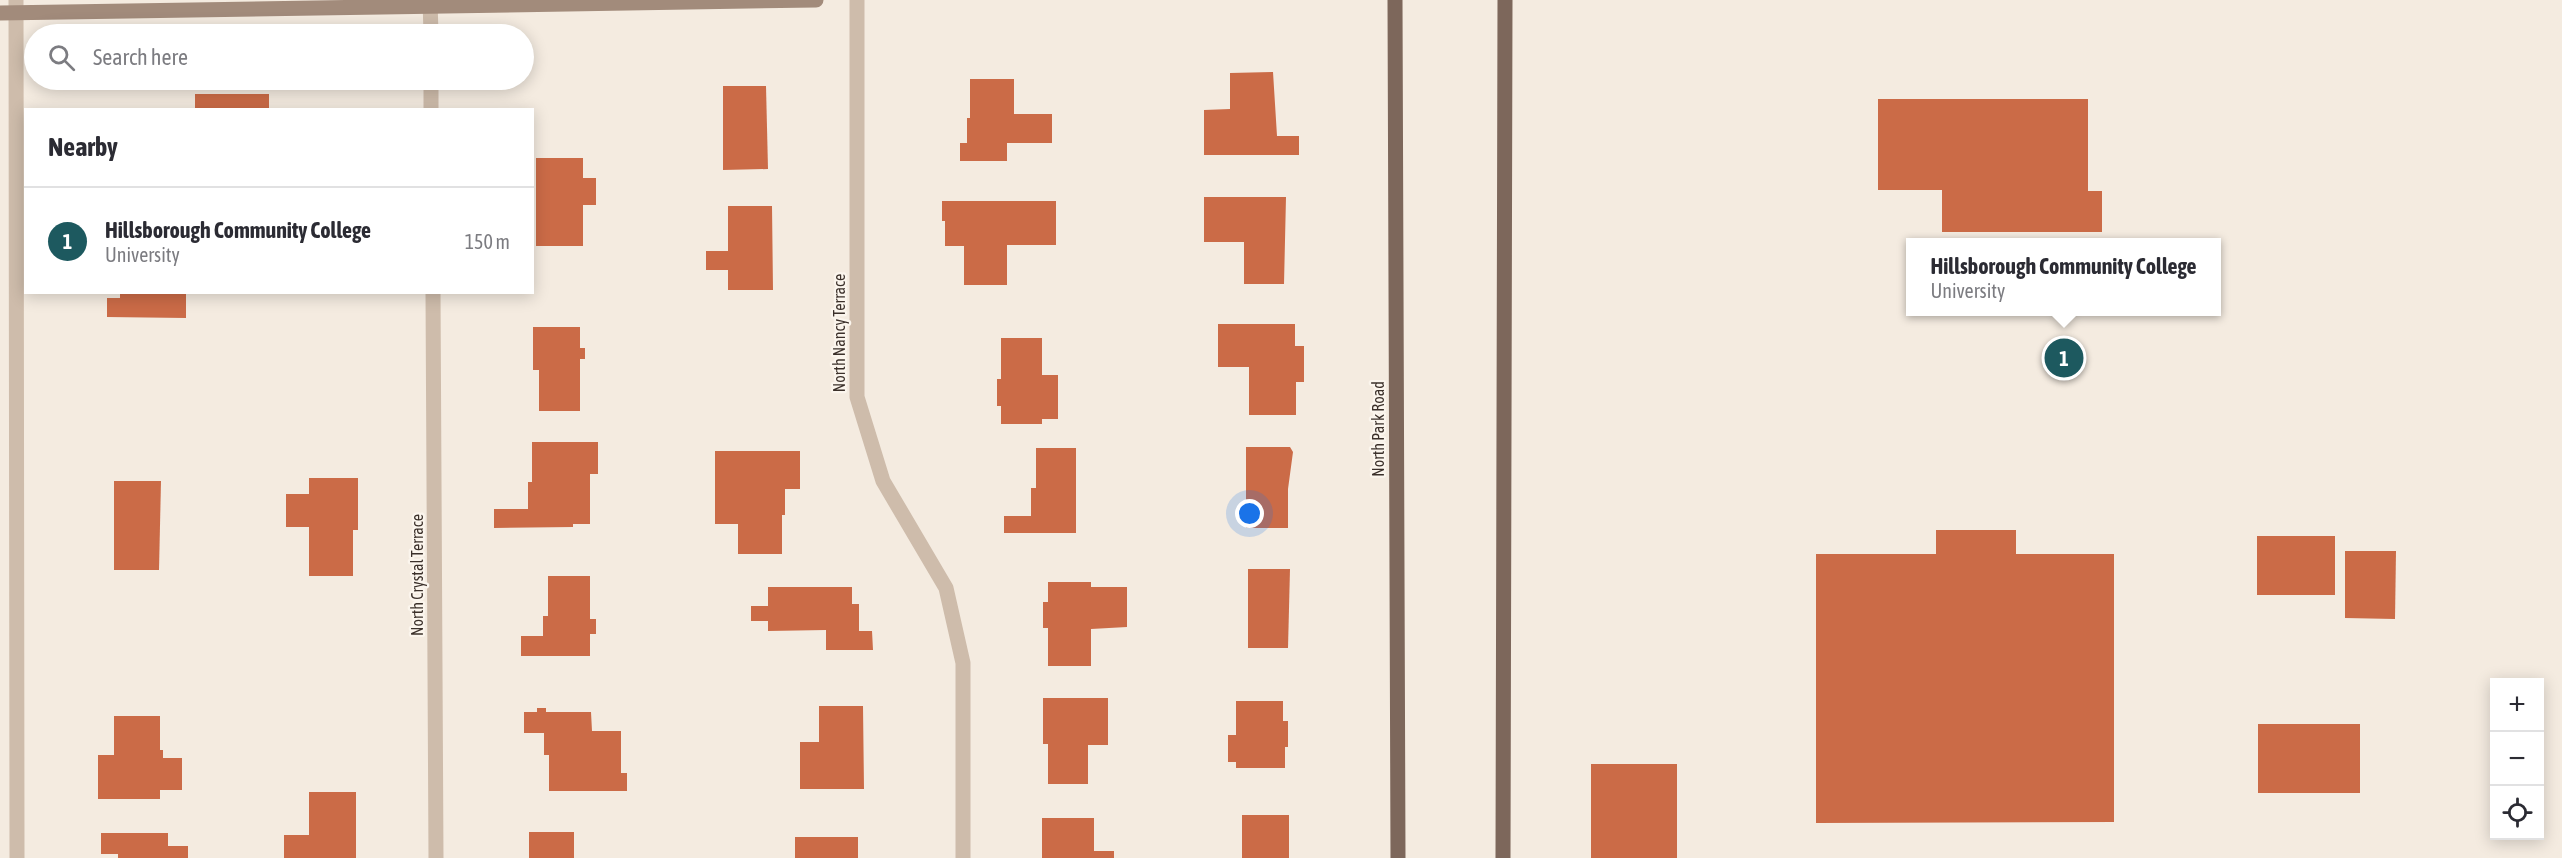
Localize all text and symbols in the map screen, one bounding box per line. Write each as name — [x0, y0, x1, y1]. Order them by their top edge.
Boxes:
search box — [24, 24, 534, 90]
icon: search — [45, 41, 78, 74]
text: Search here — [93, 44, 188, 70]
text: Nearby — [48, 132, 118, 162]
text: Hillsborough Community College — [105, 217, 371, 243]
text: 1 — [63, 230, 72, 253]
text: 150 m — [465, 230, 510, 253]
popup — [1906, 238, 2221, 316]
text: University — [105, 243, 180, 266]
text: Hillsborough Community College — [1930, 253, 2197, 279]
street label: North Nancy Terrace — [830, 274, 849, 392]
text: University — [1930, 279, 2005, 302]
pin: 1 — [2044, 336, 2084, 380]
street label: North Park Road — [1369, 381, 1387, 477]
your location — [1235, 499, 1264, 528]
street label: North Crystal Terrace — [408, 514, 427, 636]
map controls — [2490, 678, 2544, 840]
button: + — [2490, 678, 2544, 732]
button: − — [2490, 732, 2544, 786]
button: locate — [2490, 786, 2544, 840]

